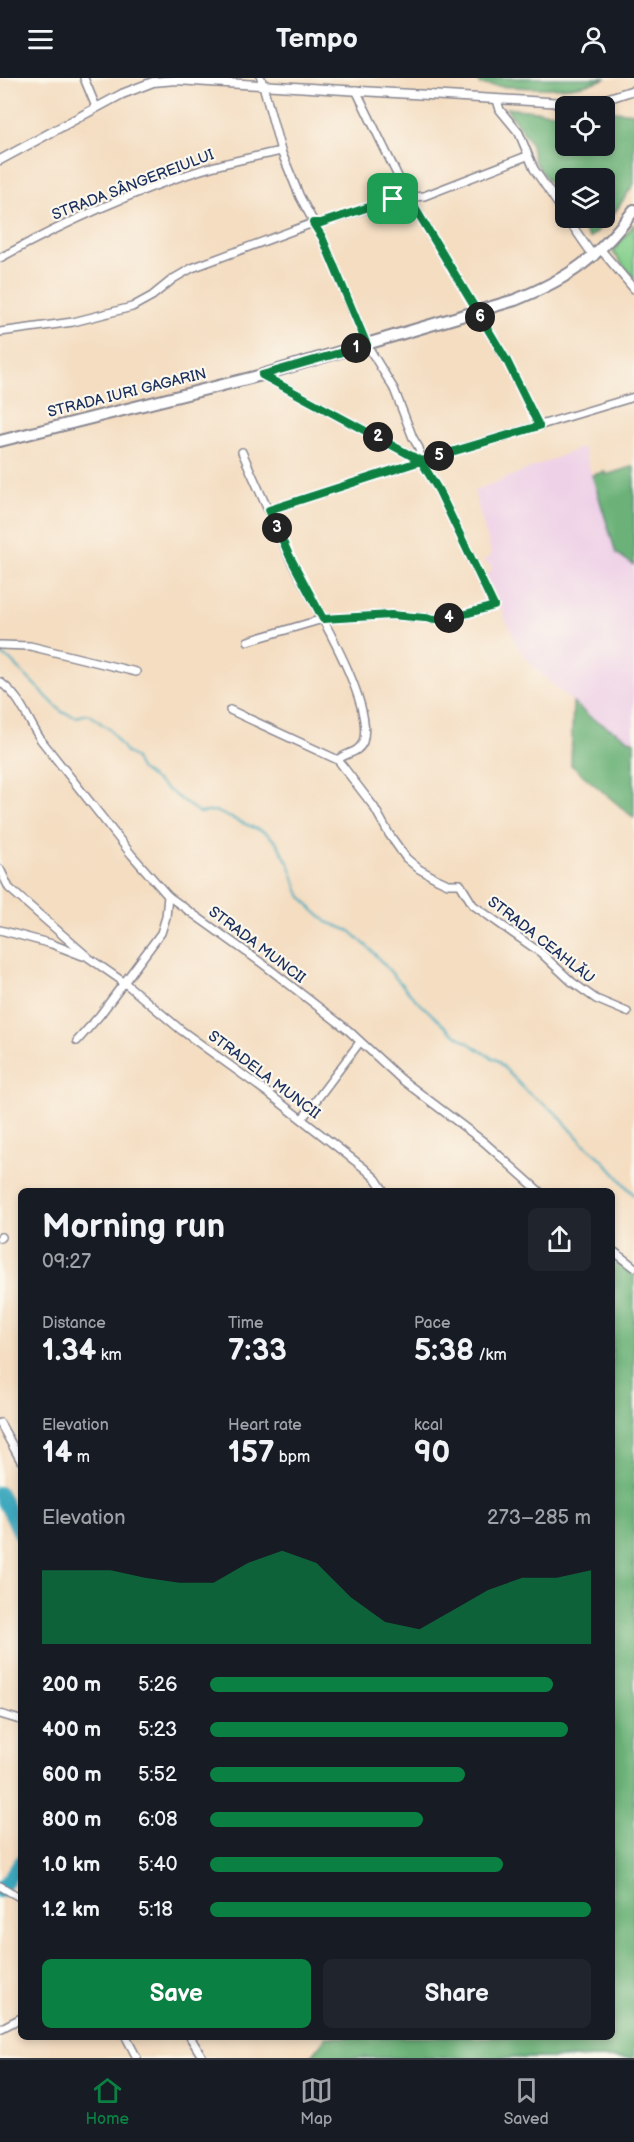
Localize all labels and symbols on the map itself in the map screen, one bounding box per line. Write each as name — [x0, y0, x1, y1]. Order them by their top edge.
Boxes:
street label: STRADA SÂNGEREIULUI — [49, 145, 217, 225]
pin — [367, 173, 418, 224]
pin: 6 — [465, 302, 495, 332]
pin: 1 — [341, 333, 371, 363]
street label: STRADA IURI GAGARIN — [46, 364, 208, 422]
pin: 2 — [363, 422, 393, 452]
pin: 5 — [424, 441, 454, 471]
pin: 3 — [262, 513, 292, 543]
pin: 4 — [434, 603, 464, 633]
street label: STRADA CEAHLĂU — [484, 892, 598, 988]
street label: STRADA MUNCII — [205, 902, 310, 988]
street label: STRADELA MUNCII — [204, 1027, 324, 1124]

